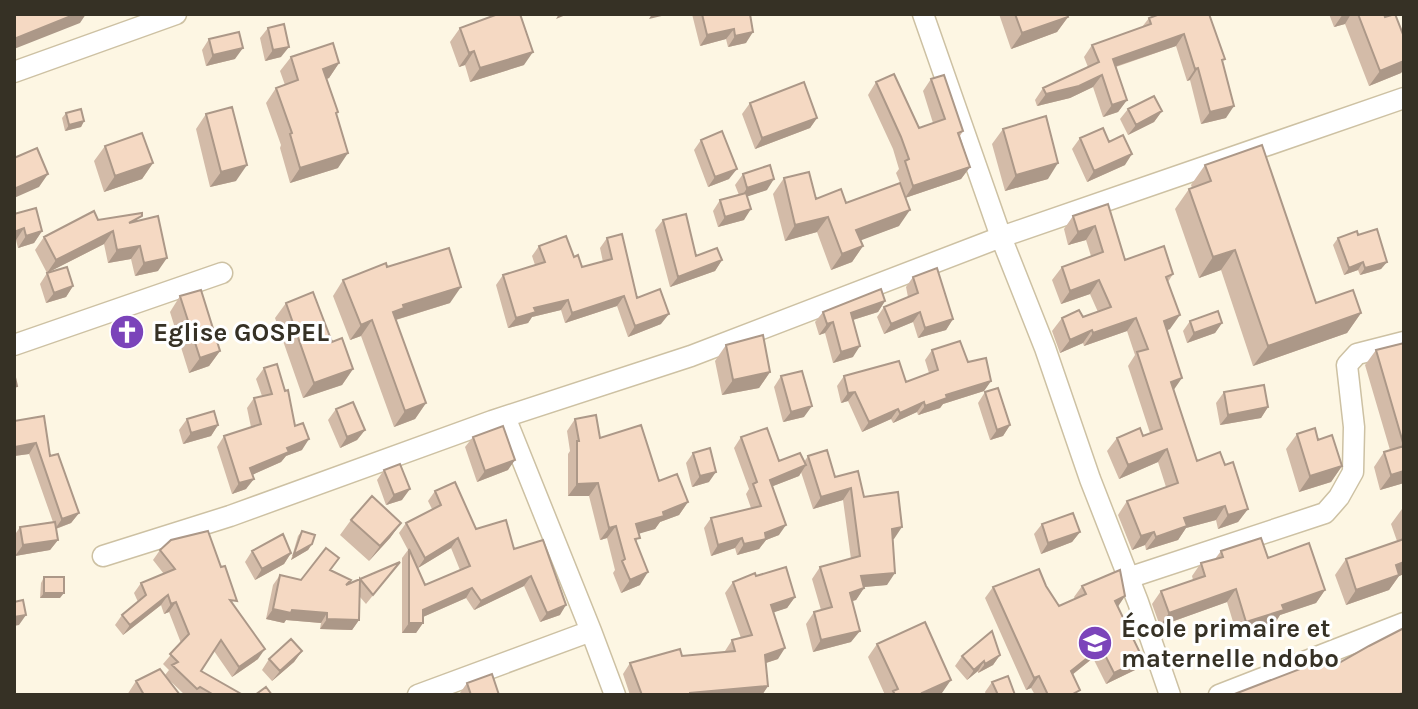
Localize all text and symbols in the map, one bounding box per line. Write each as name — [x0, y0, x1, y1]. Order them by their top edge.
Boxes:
church icon: Eglise GOSPEL — [108, 313, 146, 351]
place label: Eglise GOSPEL — [153, 317, 329, 348]
place label: École primaire et maternelle ndobo — [1121, 612, 1339, 674]
school or university icon: École primaire et maternelle ndobo — [1076, 624, 1114, 662]

